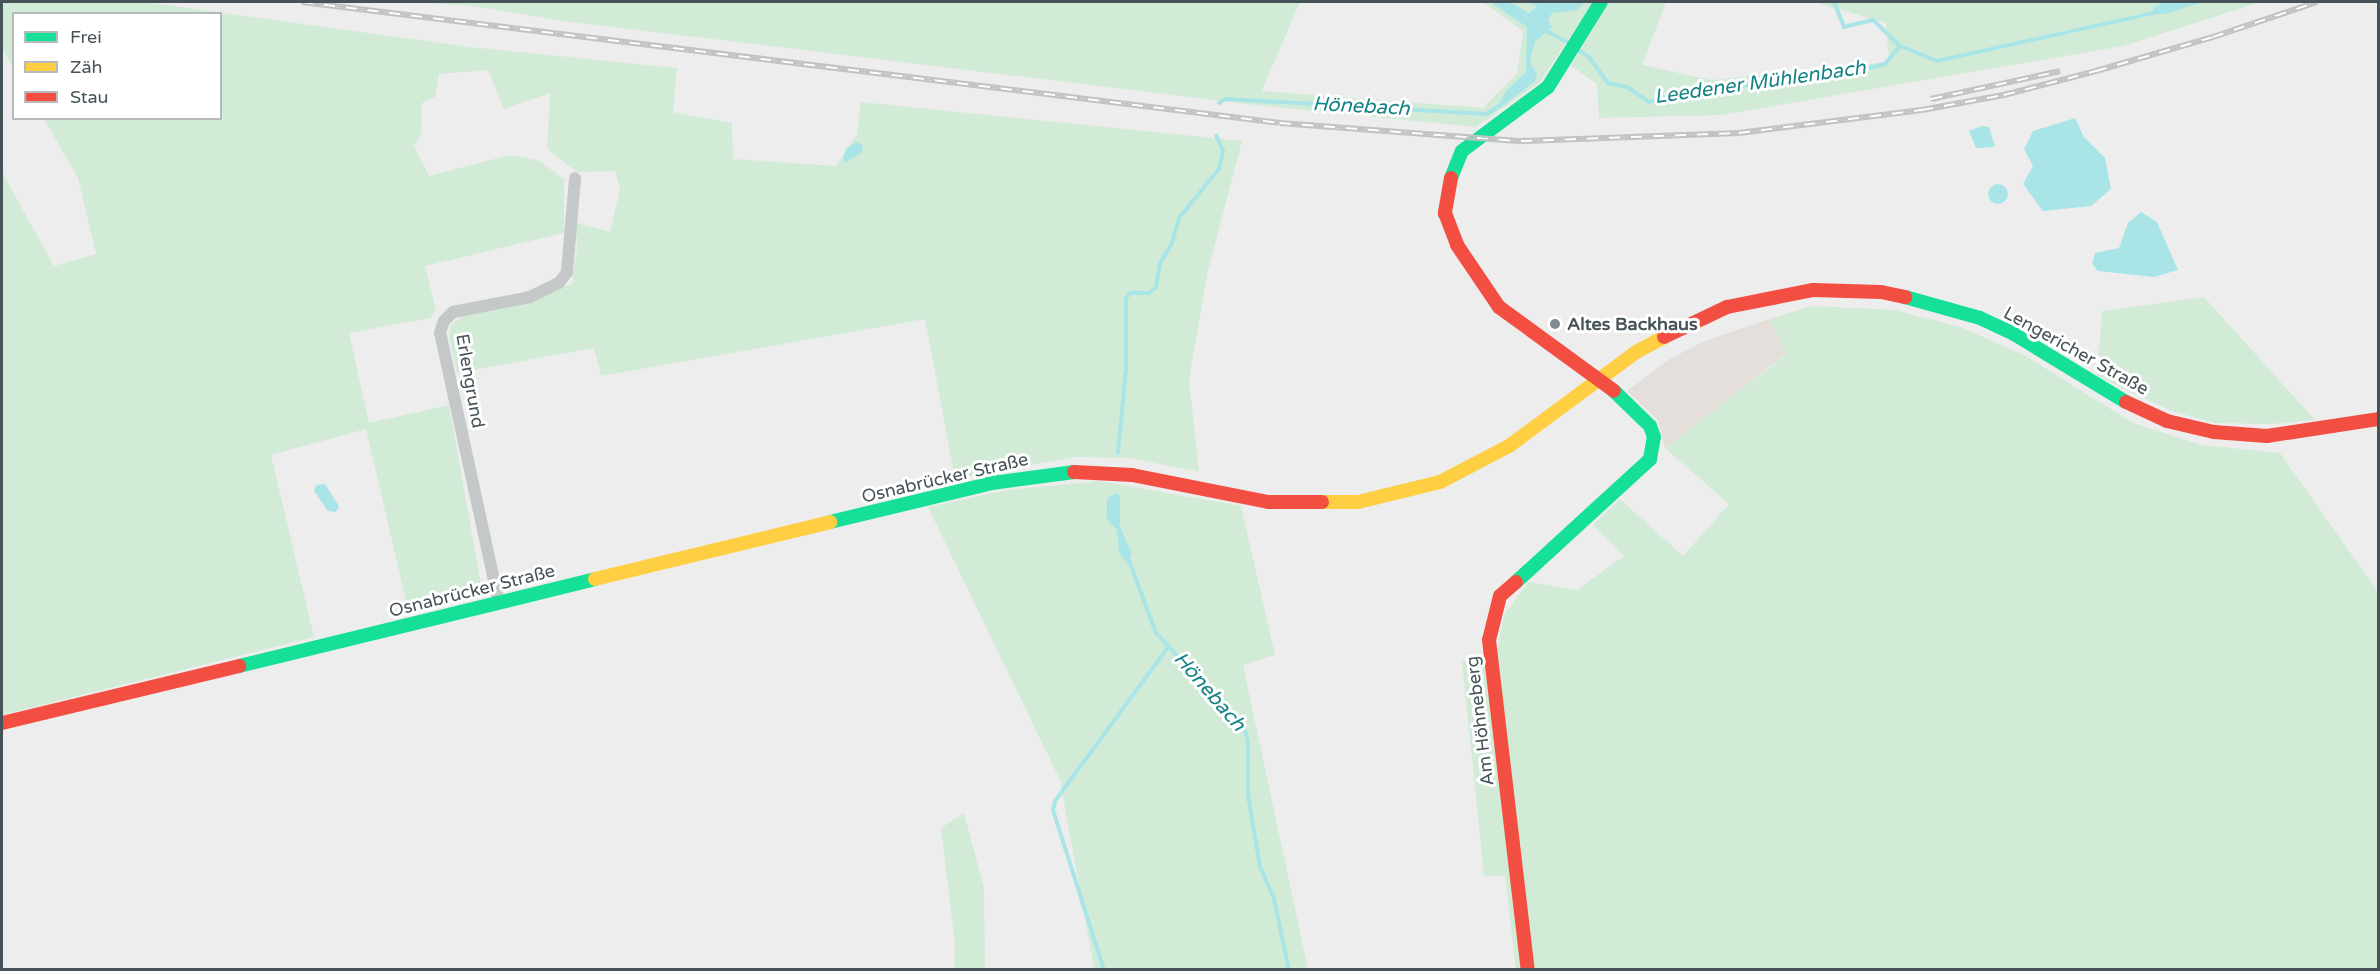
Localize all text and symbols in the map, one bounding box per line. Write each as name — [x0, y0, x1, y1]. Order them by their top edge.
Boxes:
legend — [12, 12, 222, 120]
text: Frei — [70, 26, 102, 48]
text: Zäh — [70, 56, 103, 78]
water label: Leedener Mühlenbach — [1653, 56, 1867, 110]
text: Stau — [70, 86, 109, 108]
water label: Hönebach — [1312, 92, 1410, 122]
street label: Lengericher Straße — [2000, 302, 2152, 400]
place label: Altes Backhaus — [1567, 313, 1698, 335]
marker: Altes Backhaus — [1548, 317, 1562, 331]
street label: Erlengrund — [451, 332, 489, 430]
street label: Osnabrücker Straße — [860, 448, 1030, 508]
street label: Osnabrücker Straße — [387, 560, 557, 622]
water label: Hönebach — [1168, 647, 1250, 737]
street label: Am Höhneberg — [1461, 655, 1499, 787]

